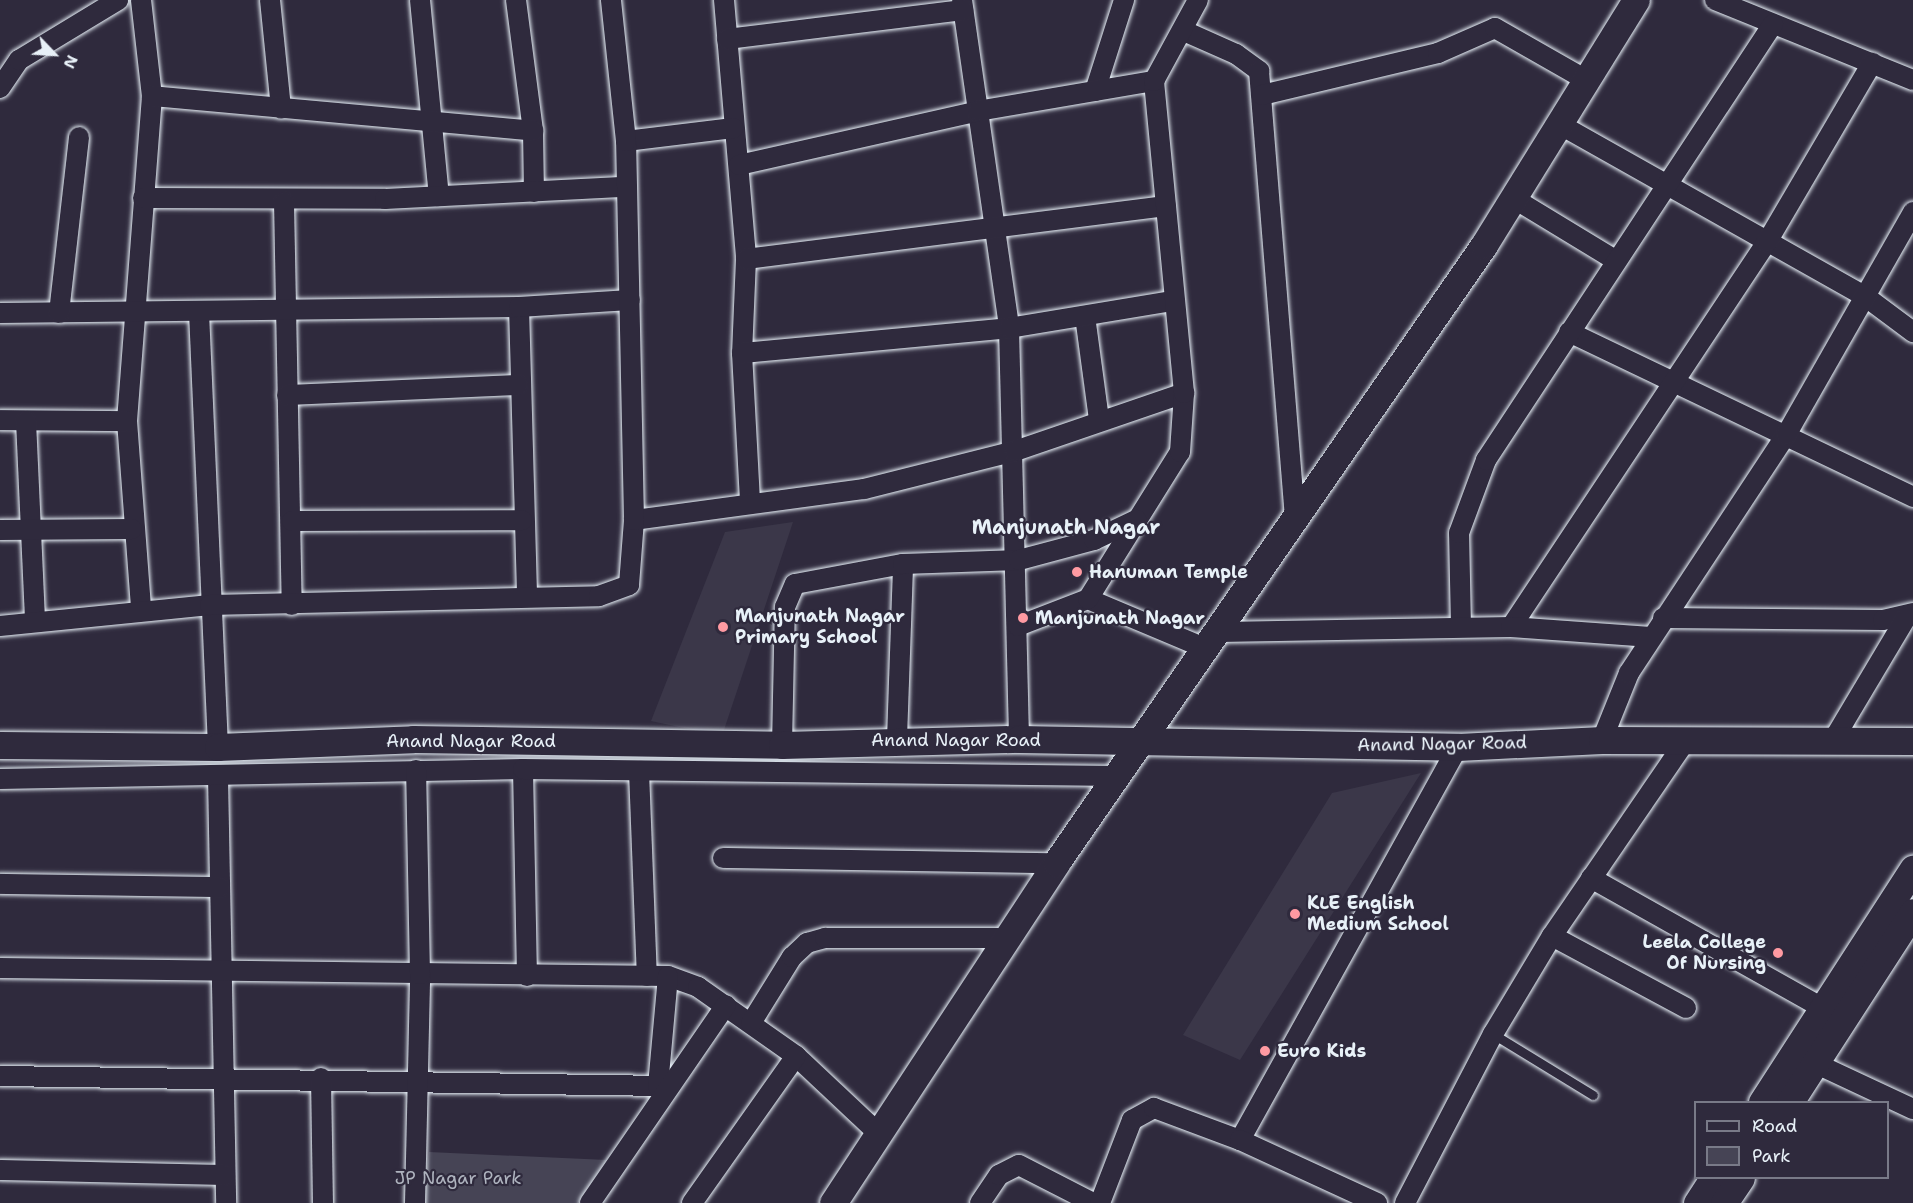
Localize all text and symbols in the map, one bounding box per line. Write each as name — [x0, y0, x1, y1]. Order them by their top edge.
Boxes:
north arrow — [24, 24, 84, 84]
text: N — [59, 52, 83, 72]
district label: Manjunath Nagar — [972, 515, 1160, 539]
place label: Hanuman Temple — [1089, 561, 1248, 583]
marker: Hanuman Temple — [1070, 565, 1084, 579]
place label: Manjunath Nagar Primary School — [735, 606, 905, 648]
place label: Manjunath Nagar — [1035, 607, 1205, 629]
marker: Manjunath Nagar — [1016, 611, 1030, 625]
marker: Manjunath Nagar Primary School — [716, 620, 730, 634]
street label: Anand Nagar Road — [871, 729, 1041, 751]
street label: Anand Nagar Road — [386, 730, 556, 752]
street label: Anand Nagar Road — [1357, 732, 1527, 756]
place label: KLE English Medium School — [1307, 893, 1449, 936]
marker: KLE English Medium School — [1288, 907, 1302, 921]
place label: Leela College Of Nursing — [1643, 932, 1766, 974]
marker: Leela College Of Nursing — [1771, 946, 1785, 960]
place label: Euro Kids — [1277, 1040, 1366, 1062]
marker: Euro Kids — [1258, 1044, 1272, 1058]
legend — [1694, 1101, 1889, 1179]
text: Road — [1752, 1114, 1797, 1138]
text: Park — [1752, 1144, 1791, 1168]
park label: JP Nagar Park — [394, 1167, 522, 1189]

